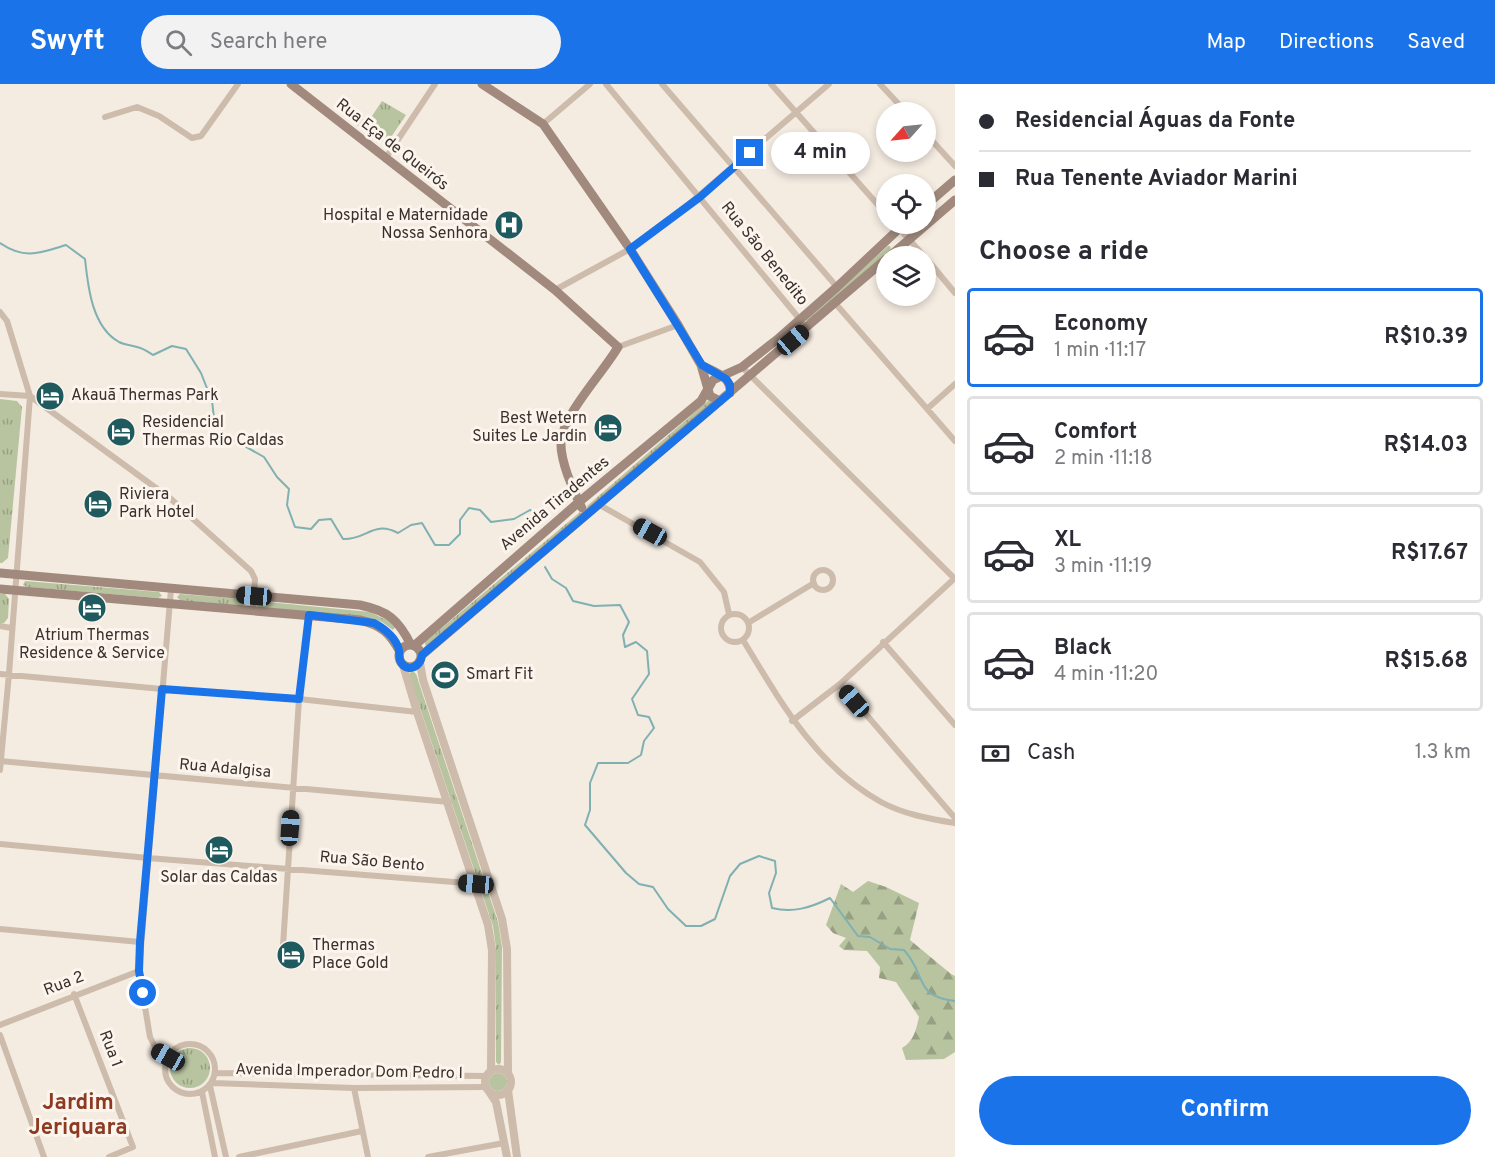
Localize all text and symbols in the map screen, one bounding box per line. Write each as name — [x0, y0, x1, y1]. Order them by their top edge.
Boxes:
search box — [141, 15, 561, 69]
text: Swyft — [30, 24, 105, 60]
icon: search — [162, 26, 195, 59]
text: Search here — [210, 29, 327, 56]
text: Map — [1206, 29, 1246, 56]
text: Directions — [1279, 29, 1374, 56]
text: Saved — [1407, 29, 1465, 56]
street label: Rua Eça de Queirós — [332, 95, 452, 195]
north arrow — [876, 102, 936, 162]
map controls — [876, 102, 936, 306]
text: Residencial Águas da Fonte — [1015, 108, 1295, 135]
callout: 4 min — [771, 132, 870, 174]
route end — [736, 139, 763, 166]
text: 4 min — [794, 140, 847, 166]
text: Rua Tenente Aviador Marini — [1015, 166, 1298, 193]
button: locate — [876, 174, 936, 234]
street label: Rua São Benedito — [716, 198, 812, 310]
place label: Hospital e Maternidade Nossa Senhora — [323, 206, 488, 244]
hospital icon: Hospital e Maternidade Nossa Senhora — [493, 209, 525, 241]
text: Choose a ride — [979, 235, 1149, 269]
button: layers — [876, 246, 936, 306]
icon: car — [982, 311, 1036, 365]
text: Economy — [1054, 311, 1148, 338]
car — [773, 322, 813, 358]
text: R$10.39 — [1384, 324, 1468, 351]
text: 1 min · 11:17 — [1054, 338, 1146, 364]
hotel icon: Akauã Thermas Park — [34, 380, 66, 412]
place label: Akauã Thermas Park — [71, 386, 219, 406]
place label: Best Wetern Suites Le Jardin — [472, 409, 587, 447]
hotel icon: Best Wetern Suites Le Jardin — [592, 412, 624, 444]
place label: Residencial Thermas Rio Caldas — [142, 413, 284, 451]
hotel icon: Residencial Thermas Rio Caldas — [105, 416, 137, 448]
icon: car — [982, 419, 1036, 473]
text: Comfort — [1054, 419, 1137, 446]
text: R$14.03 — [1384, 432, 1468, 459]
text: 2 min · 11:18 — [1054, 446, 1153, 472]
street label: Avenida Tiradentes — [496, 452, 614, 556]
place label: Riviera Park Hotel — [119, 485, 194, 523]
hotel icon: Riviera Park Hotel — [82, 488, 114, 520]
car — [630, 515, 670, 549]
icon: car — [982, 527, 1036, 581]
text: XL — [1054, 527, 1081, 554]
text: R$17.67 — [1391, 540, 1468, 567]
text: 3 min · 11:19 — [1054, 554, 1152, 580]
car — [235, 585, 273, 607]
hotel icon: Atrium Thermas Residence & Service — [76, 592, 108, 624]
place label: Atrium Thermas Residence & Service — [19, 626, 165, 664]
icon: car — [982, 635, 1036, 689]
text: Black — [1054, 635, 1112, 662]
text: R$15.68 — [1385, 648, 1468, 675]
sports icon: Smart Fit — [429, 659, 461, 691]
text: 4 min · 11:20 — [1054, 662, 1158, 688]
place label: Smart Fit — [466, 665, 533, 685]
car — [835, 682, 873, 720]
icon: cash — [979, 737, 1012, 770]
text: Cash — [1027, 740, 1076, 767]
text: 1.3 km — [1415, 740, 1471, 766]
street label: Rua Adalgisa — [178, 755, 272, 783]
car — [280, 809, 300, 847]
hotel icon: Solar das Caldas — [203, 834, 235, 866]
street label: Rua São Bento — [319, 847, 425, 877]
place label: Solar das Caldas — [160, 868, 278, 888]
car — [457, 873, 495, 895]
place label: Thermas Place Gold — [312, 936, 389, 974]
hotel icon: Thermas Place Gold — [275, 939, 307, 971]
street label: Rua 2 — [41, 967, 87, 1001]
route start — [129, 979, 156, 1006]
street label: Rua 1 — [94, 1028, 126, 1070]
car — [148, 1040, 188, 1074]
street label: Avenida Imperador Dom Pedro l — [235, 1060, 463, 1084]
button: Confirm — [979, 1076, 1471, 1145]
district label: Jardim Jeriquara — [28, 1090, 128, 1142]

